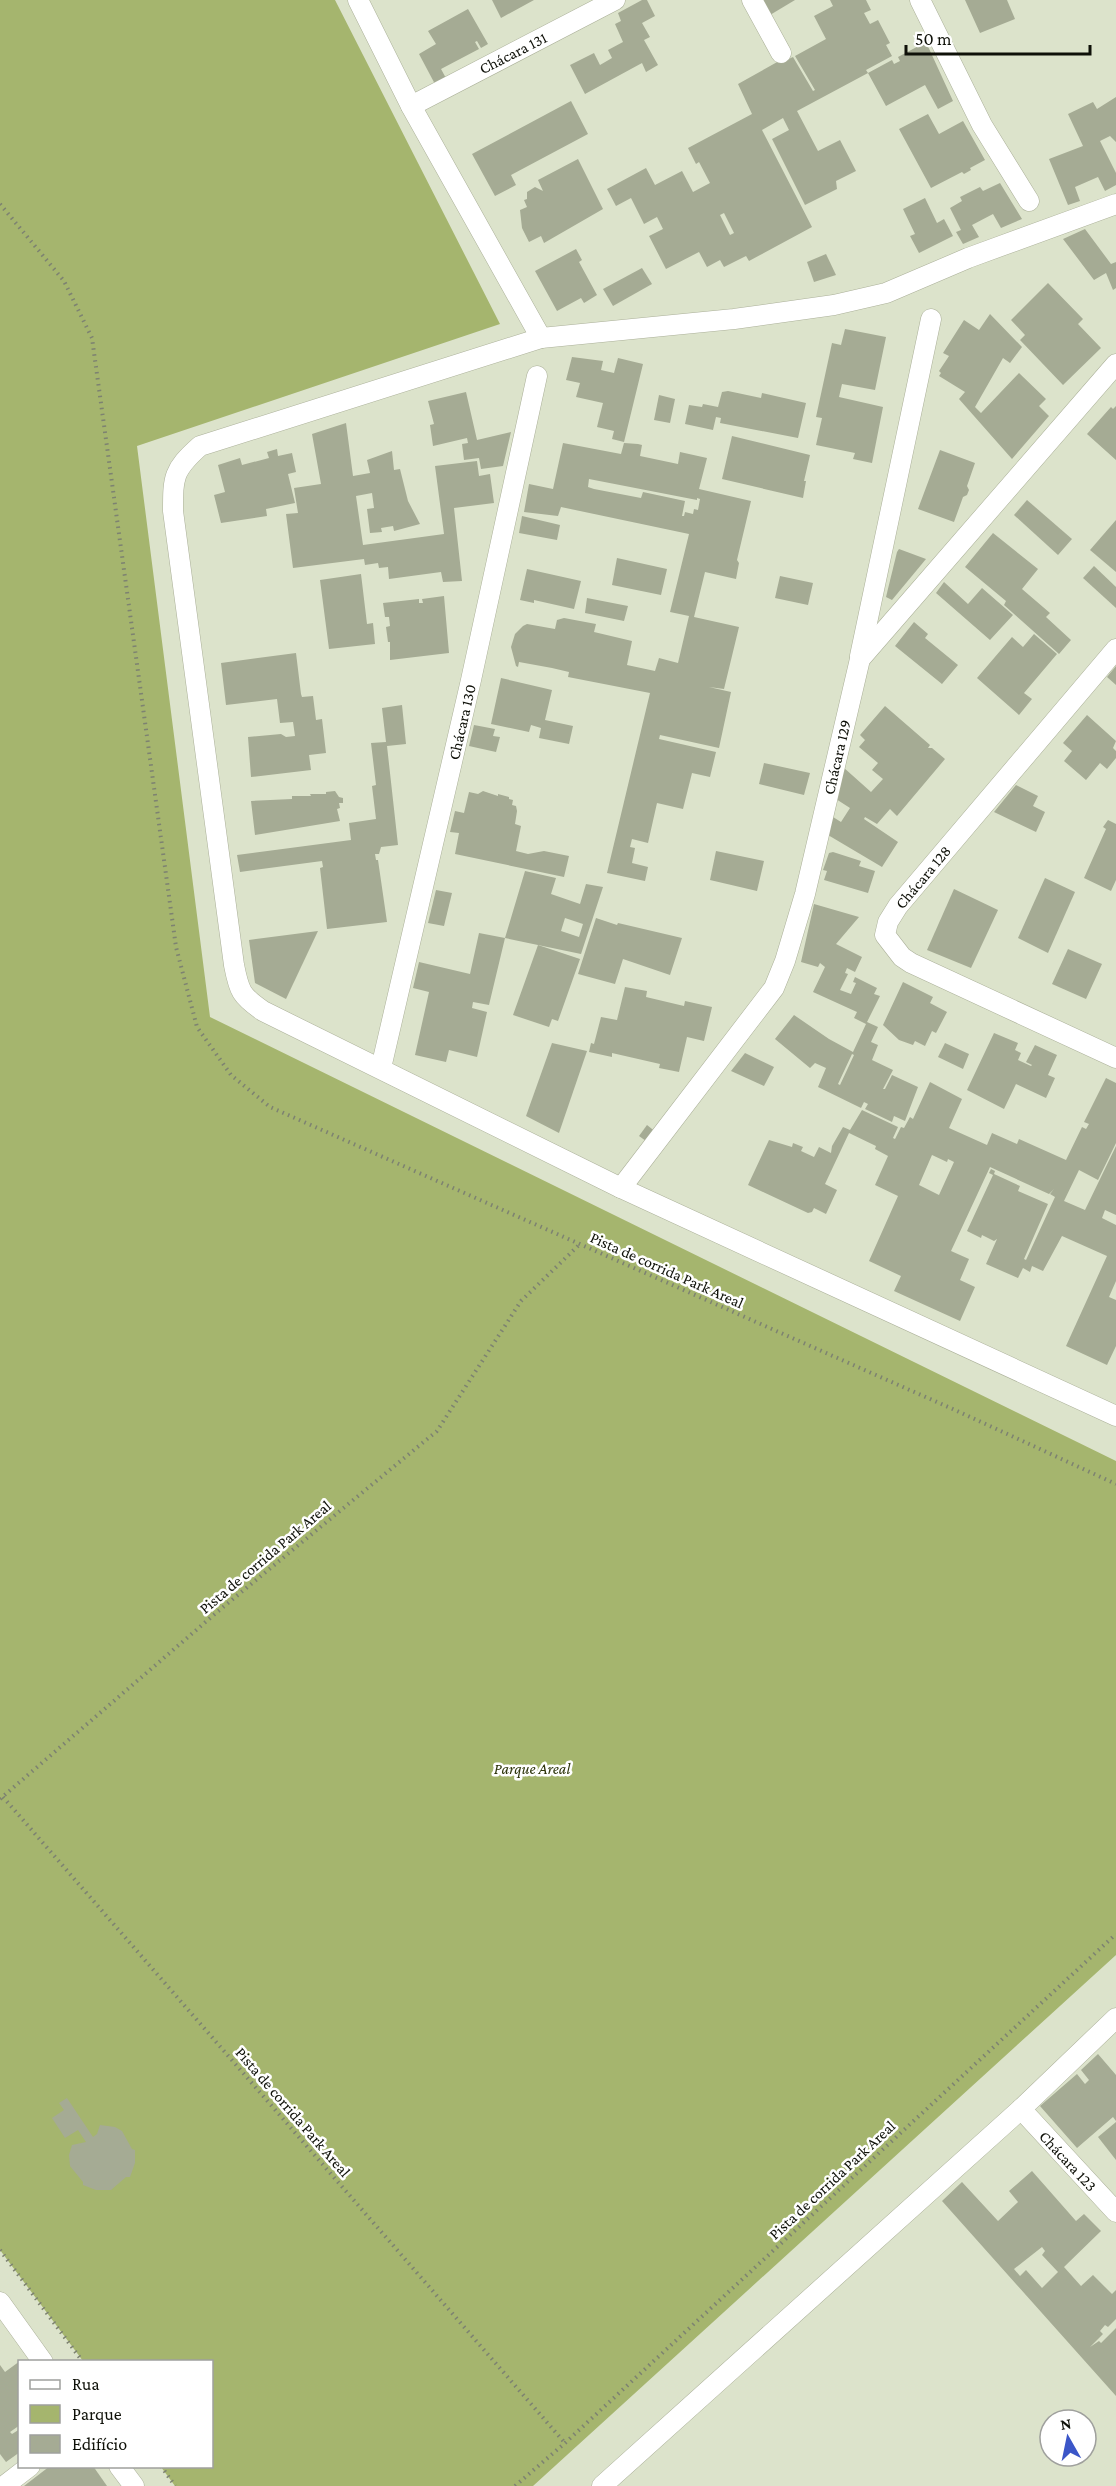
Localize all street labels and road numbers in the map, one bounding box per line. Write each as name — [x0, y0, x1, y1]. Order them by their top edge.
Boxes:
street label: Chácara 131 — [476, 29, 550, 77]
street label: Chácara 130 — [445, 682, 479, 762]
street label: Chácara 129 — [820, 718, 854, 796]
street label: Chácara 128 — [892, 842, 954, 912]
street label: Pista de corrida Park Areal — [588, 1228, 746, 1312]
street label: Pista de corrida Park Areal — [196, 1497, 334, 1617]
street label: Pista de corrida Park Areal — [232, 2044, 354, 2180]
street label: Pista de corrida Park Areal — [766, 2117, 898, 2243]
street label: Chácara 123 — [1036, 2127, 1100, 2195]

